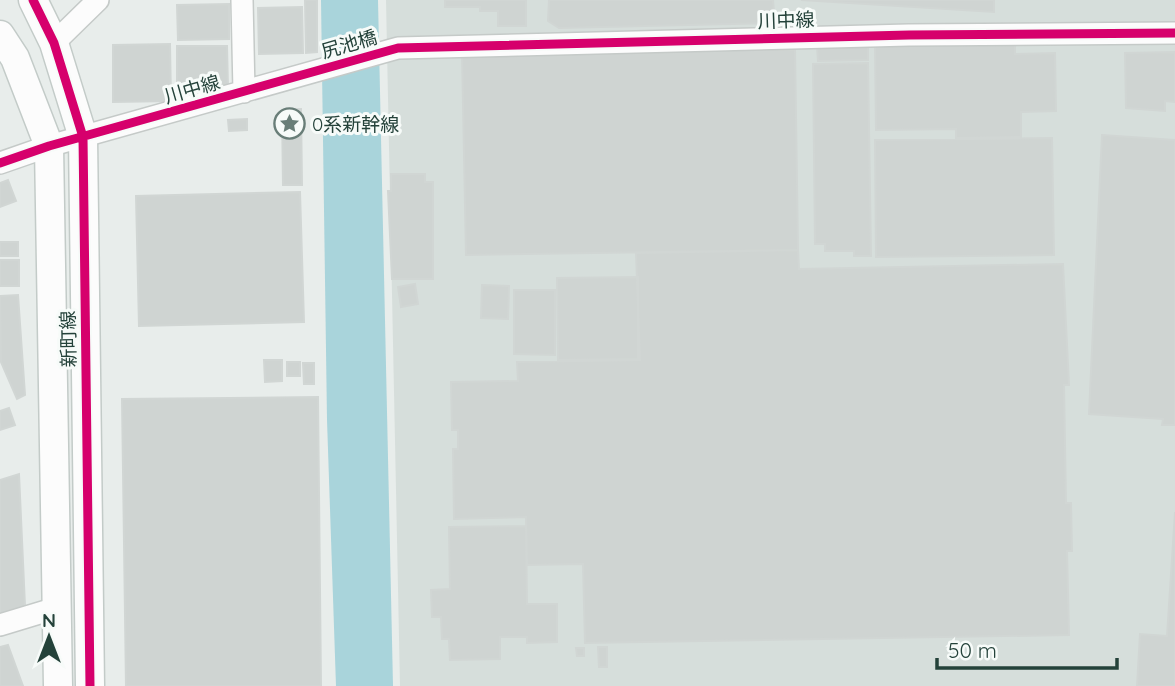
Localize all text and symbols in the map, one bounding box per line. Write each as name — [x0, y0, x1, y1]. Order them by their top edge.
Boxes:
street label: 川中線 — [757, 7, 815, 33]
street label: 尻池橋 — [318, 25, 380, 63]
street label: 川中線 — [161, 70, 223, 108]
place icon: 0系新幹線 — [272, 107, 306, 141]
place label: 0系新幹線 — [312, 112, 399, 136]
street label: 新町線 — [56, 310, 80, 368]
north arrow — [14, 602, 84, 672]
text: N — [42, 608, 56, 632]
scale bar — [937, 626, 1117, 670]
text: 50 m — [948, 637, 997, 663]

